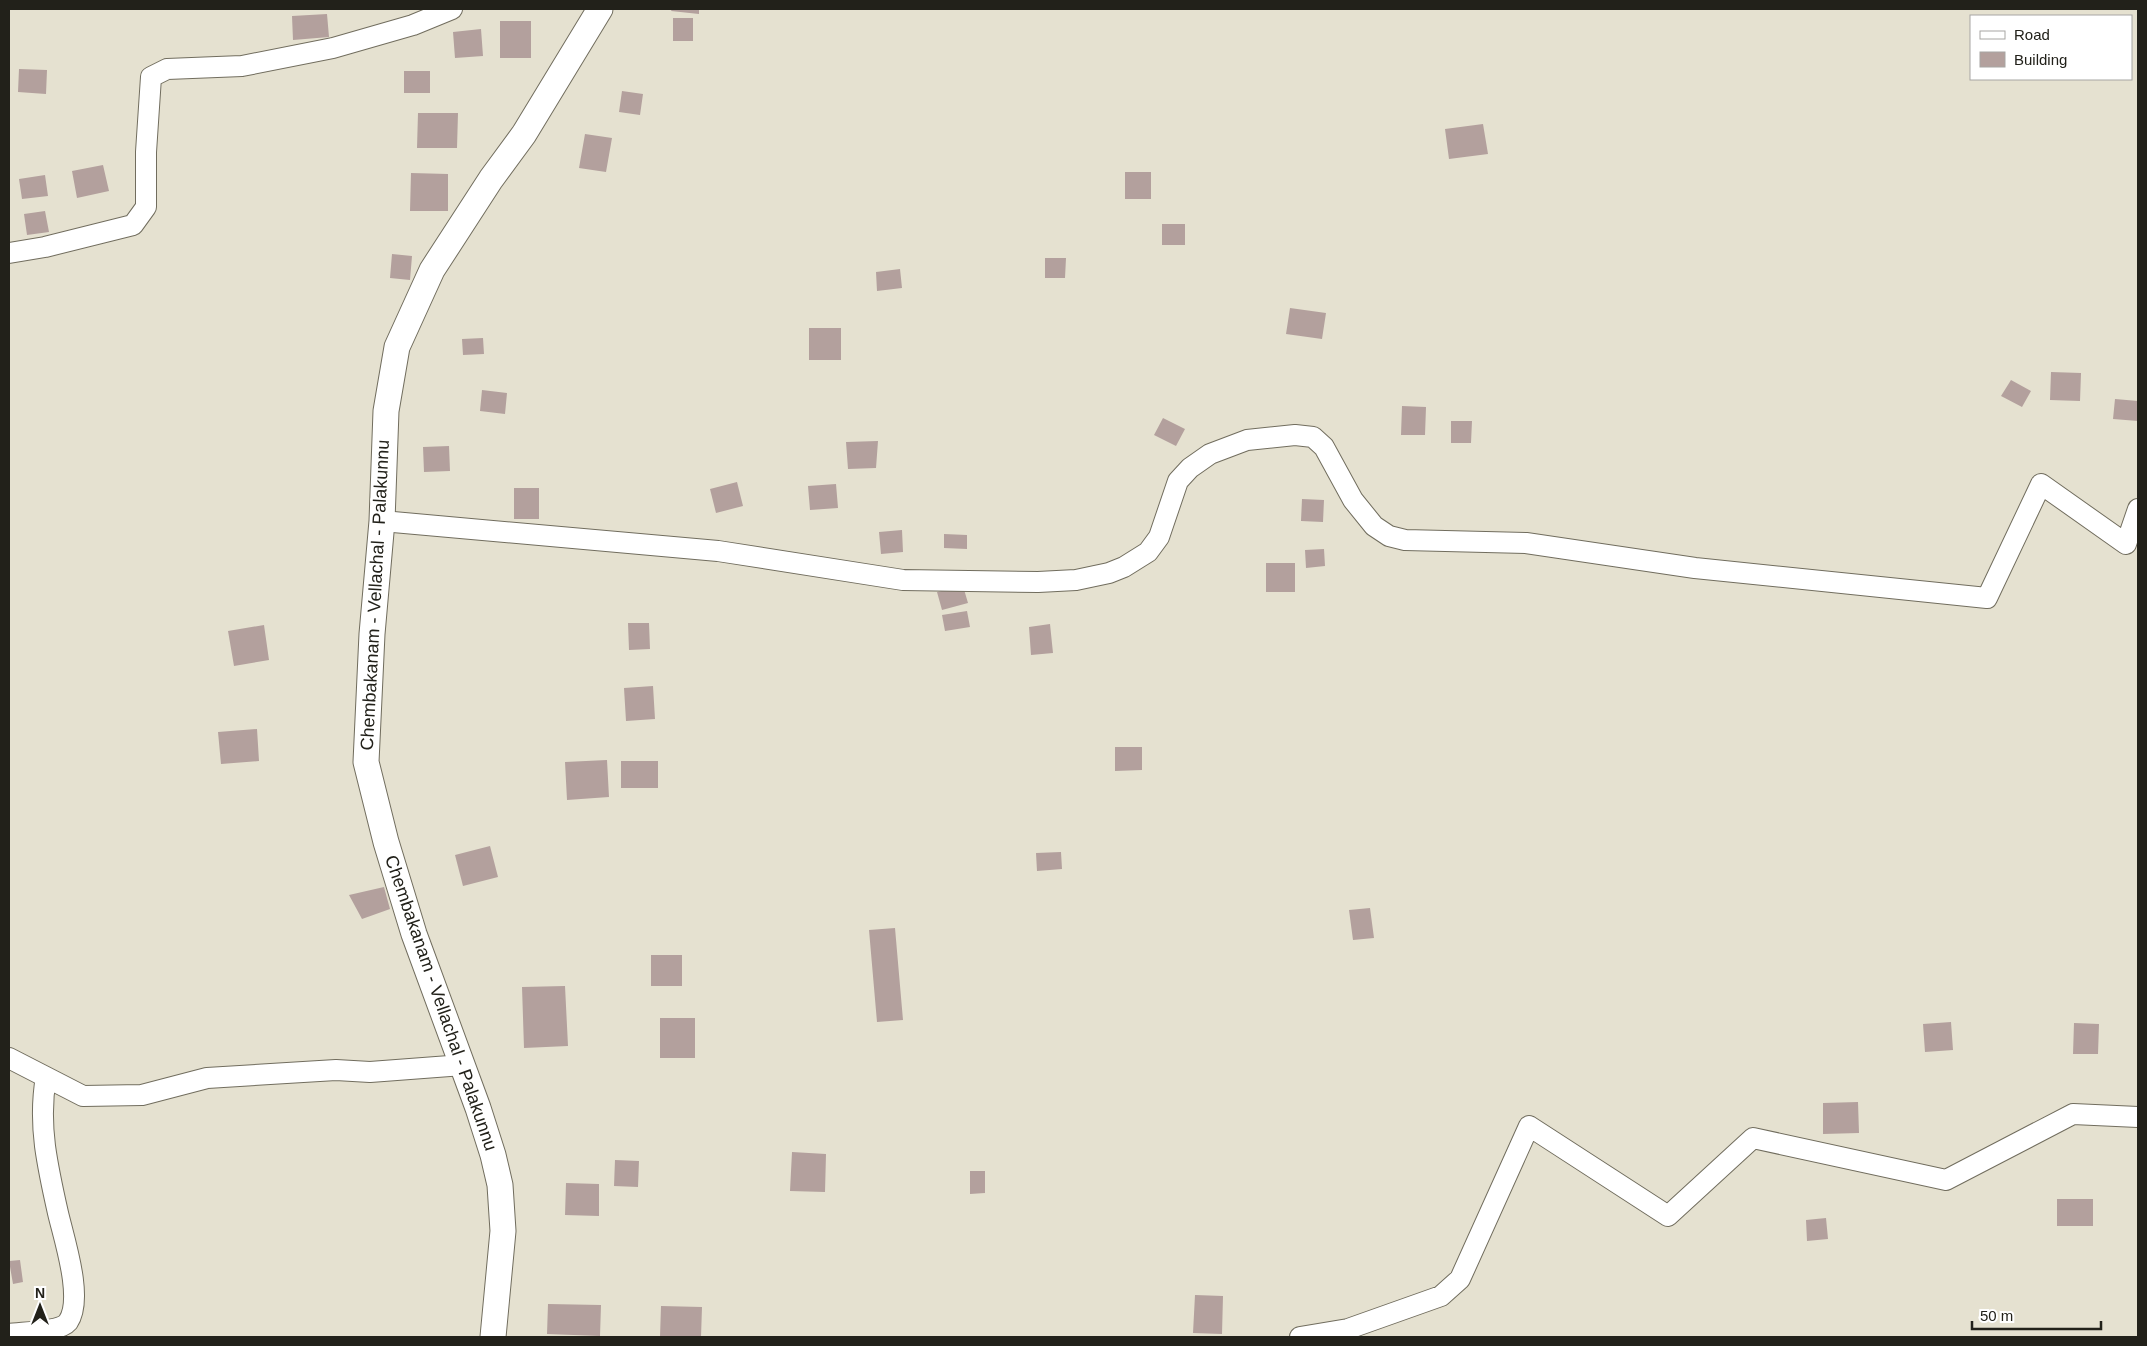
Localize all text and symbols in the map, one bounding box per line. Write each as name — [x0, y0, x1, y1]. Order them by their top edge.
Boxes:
legend — [1970, 15, 2132, 80]
text: Road — [2014, 26, 2050, 43]
text: Building — [2014, 51, 2067, 68]
street label: Chembakanam - Vellachal - Palakunnu — [357, 439, 393, 751]
street label: Chembakanam - Vellachal - Palakunnu — [381, 853, 501, 1153]
north arrow — [15, 1281, 65, 1331]
text: N — [35, 1285, 45, 1301]
scale bar — [1972, 1298, 2101, 1330]
text: 50 m — [1980, 1307, 2013, 1324]

